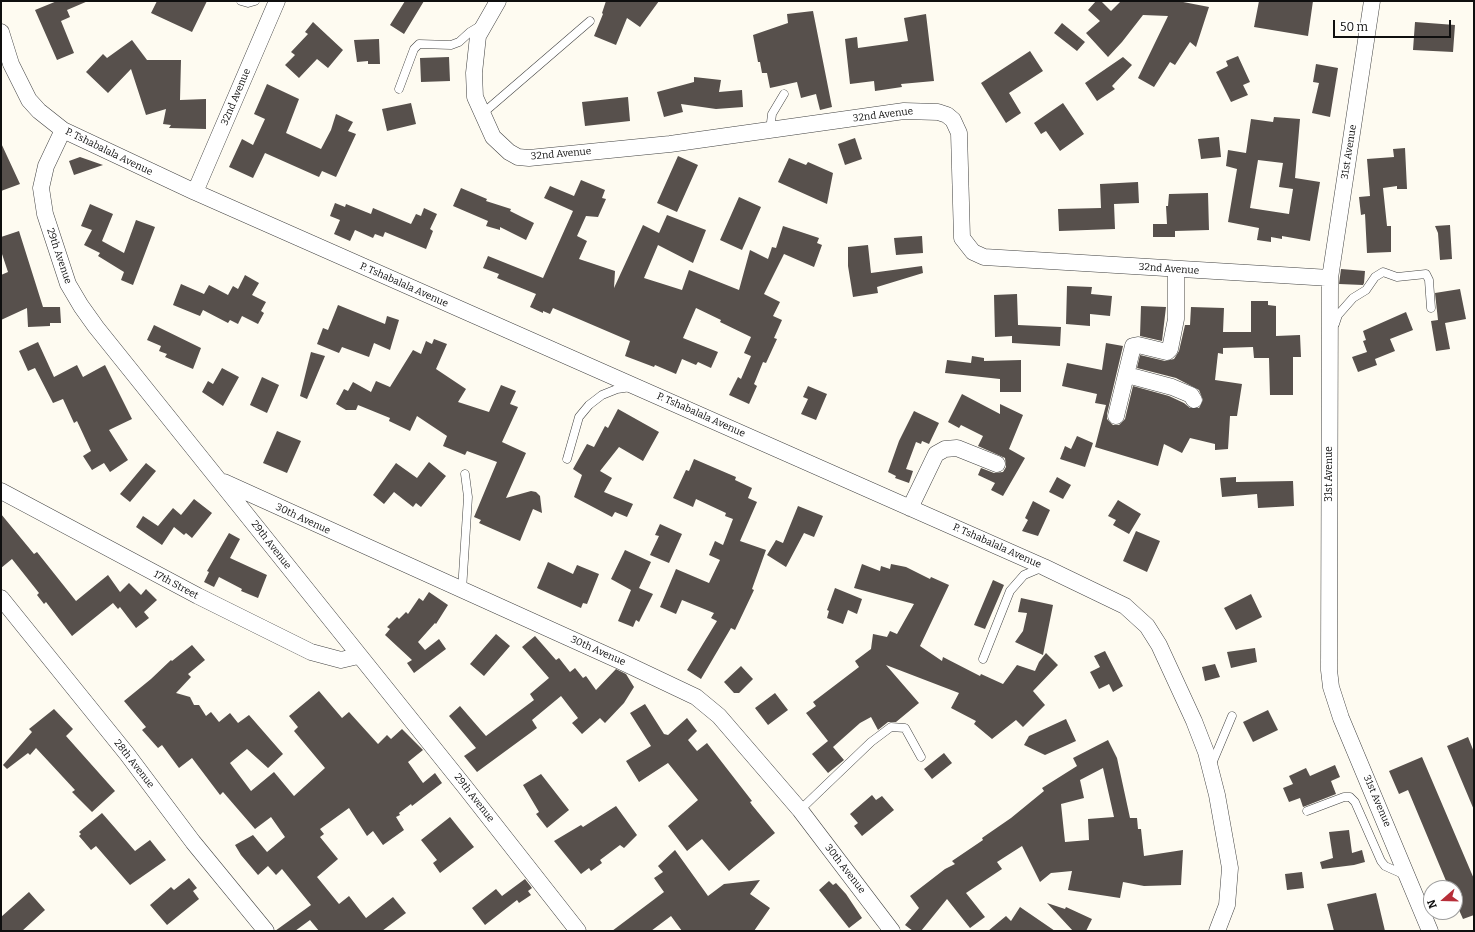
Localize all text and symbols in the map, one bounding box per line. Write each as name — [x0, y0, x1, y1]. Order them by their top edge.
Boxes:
scale bar — [1335, 12, 1453, 38]
text: 50 m — [1340, 20, 1368, 34]
street label: 32nd Avenue — [219, 67, 253, 127]
street label: 32nd Avenue — [852, 105, 914, 125]
street label: 31st Avenue — [1339, 124, 1359, 180]
street label: P. Tshabalala Avenue — [63, 126, 155, 178]
street label: 32nd Avenue — [530, 145, 592, 163]
street label: 29th Avenue — [44, 227, 74, 285]
street label: P. Tshabalala Avenue — [358, 260, 450, 310]
street label: 32nd Avenue — [1138, 261, 1200, 277]
street label: P. Tshabalala Avenue — [655, 390, 747, 440]
street label: 31st Avenue — [1323, 446, 1335, 502]
street label: 30th Avenue — [274, 501, 332, 537]
street label: 29th Avenue — [248, 518, 294, 572]
street label: P. Tshabalala Avenue — [951, 521, 1043, 571]
street label: 17th Street — [152, 568, 200, 602]
street label: 30th Avenue — [569, 634, 627, 668]
street label: 28th Avenue — [111, 737, 157, 791]
street label: 29th Avenue — [451, 771, 497, 825]
street label: 31st Avenue — [1361, 773, 1393, 829]
street label: 30th Avenue — [822, 842, 868, 896]
north arrow — [1423, 880, 1463, 920]
text: N — [1425, 898, 1440, 910]

